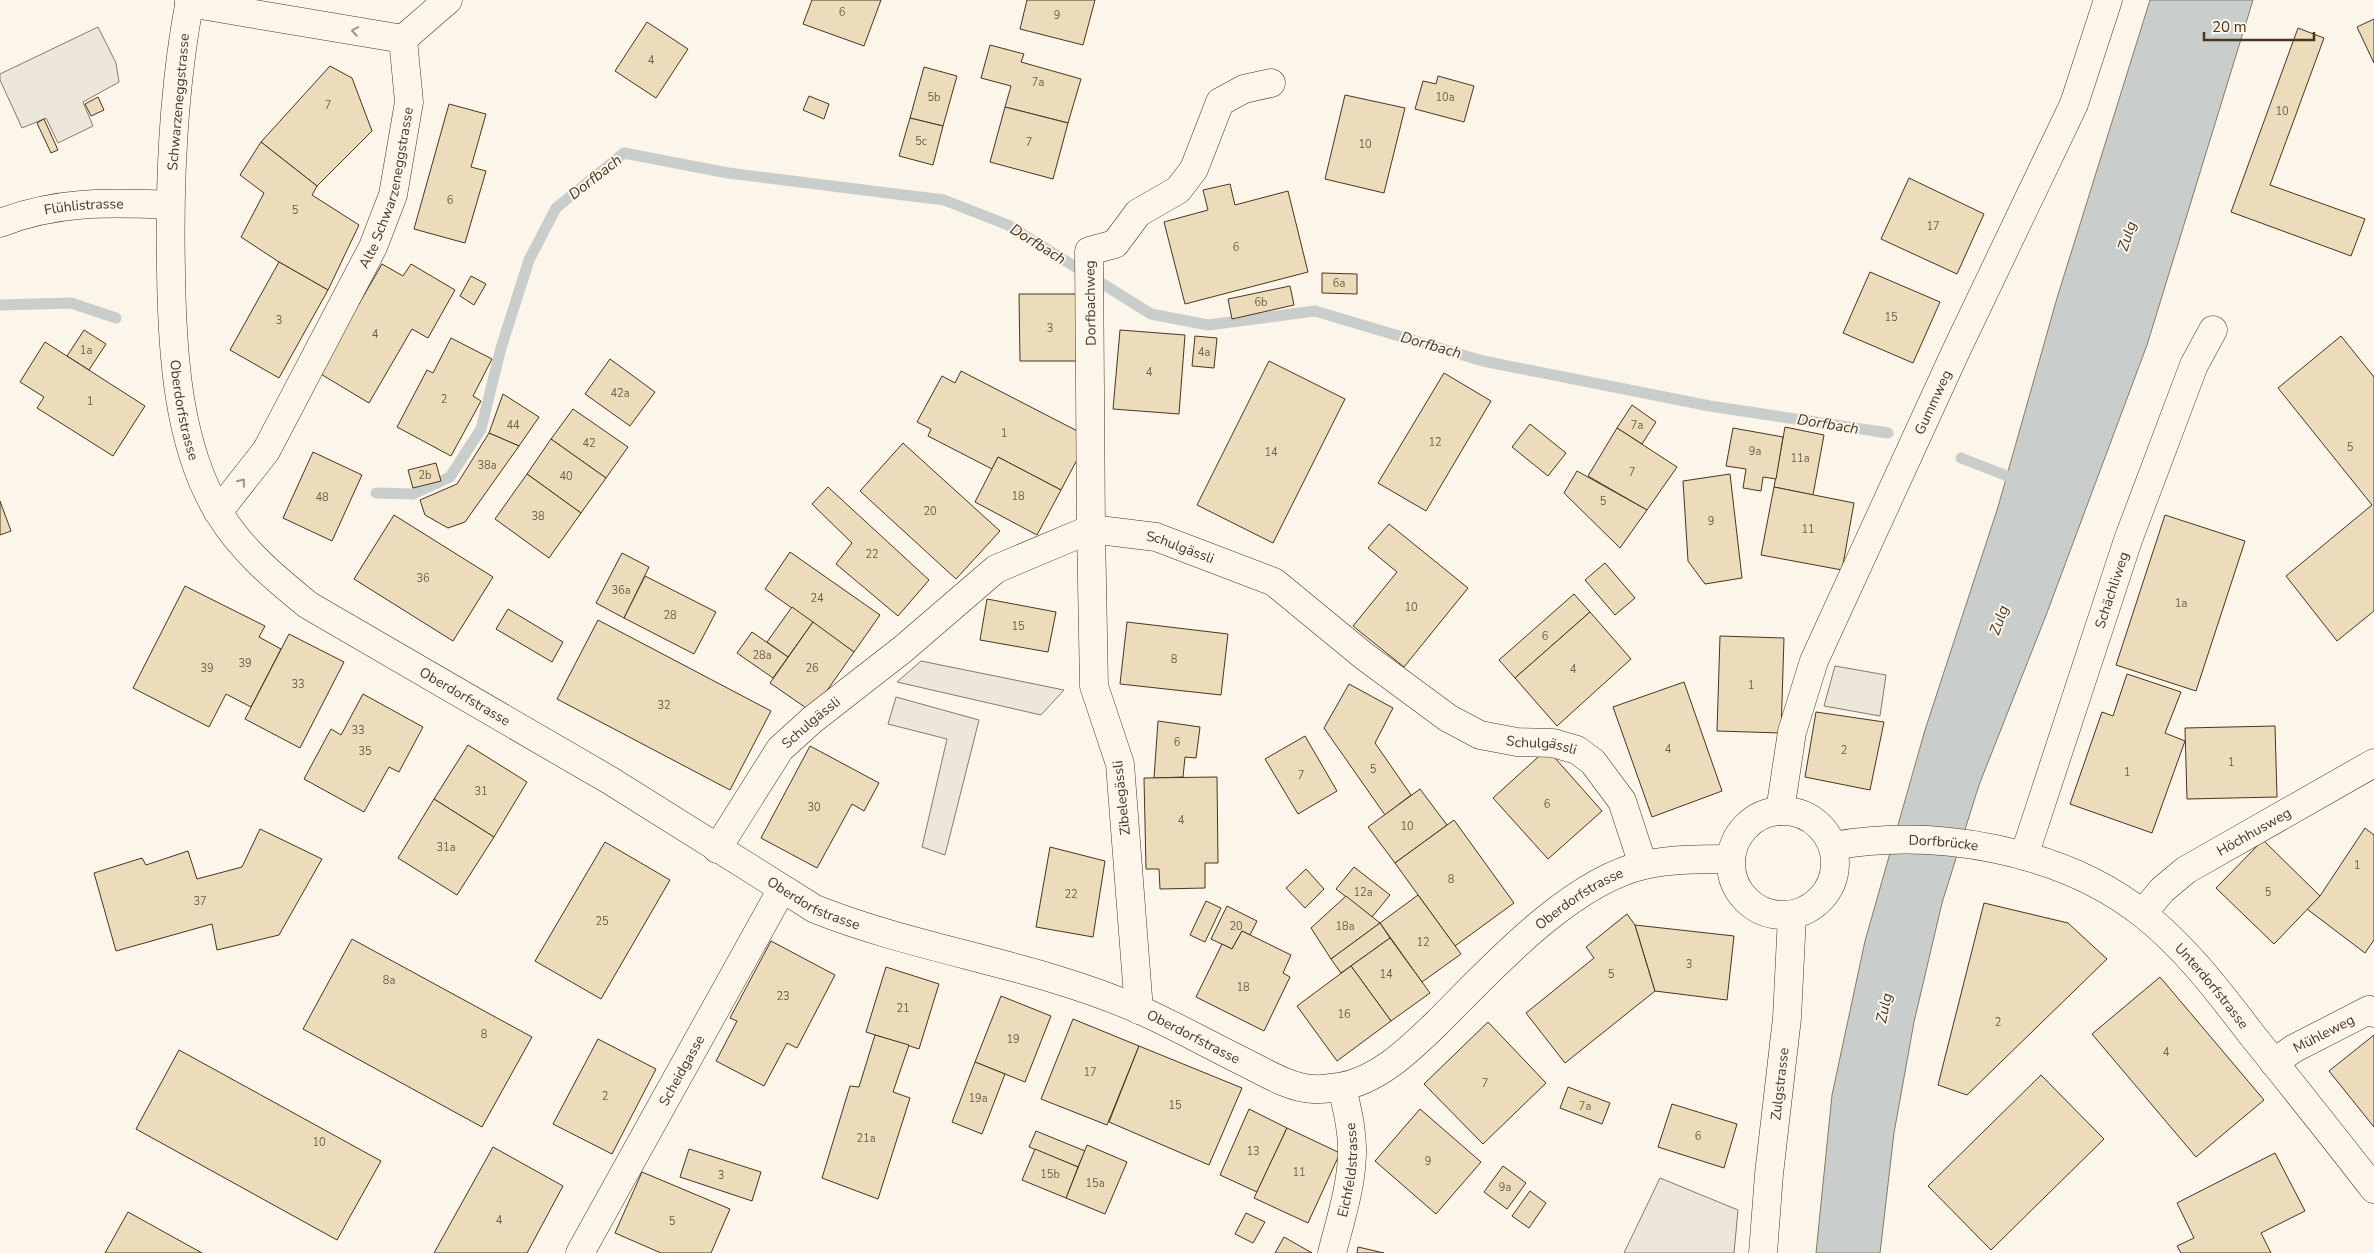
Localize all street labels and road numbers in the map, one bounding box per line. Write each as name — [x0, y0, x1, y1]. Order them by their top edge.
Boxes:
street label: Schwarzeneggstrasse — [163, 33, 194, 171]
street label: Alte Schwarzeneggstrasse — [354, 106, 418, 272]
street label: Flühlistrasse — [42, 194, 124, 220]
street label: Dorfbachweg — [1080, 260, 1101, 346]
street label: Oberdorfstrasse — [165, 359, 203, 463]
street label: Gummweg — [1910, 367, 1956, 438]
street label: Schulgässli — [1145, 527, 1217, 568]
street label: Schächliweg — [2091, 549, 2133, 631]
street label: Oberdorfstrasse — [416, 663, 514, 730]
street label: Schulgässli — [778, 692, 844, 753]
street label: Schulgässli — [1504, 731, 1579, 759]
street label: Zibelegässli — [1108, 760, 1135, 836]
street label: Höchhusweg — [2213, 803, 2295, 861]
street label: Dorfbrücke — [1908, 831, 1980, 856]
street label: Oberdorfstrasse — [1531, 863, 1626, 934]
street label: Oberdorfstrasse — [763, 872, 862, 934]
street label: Unterdorfstrasse — [2170, 939, 2253, 1033]
street label: Oberdorfstrasse — [1144, 1005, 1243, 1069]
street label: Mühleweg — [2290, 1010, 2358, 1057]
street label: Scheidgasse — [654, 1032, 709, 1109]
street label: Zulgstrasse — [1766, 1046, 1794, 1121]
street label: Eichfeldstrasse — [1333, 1121, 1362, 1219]

